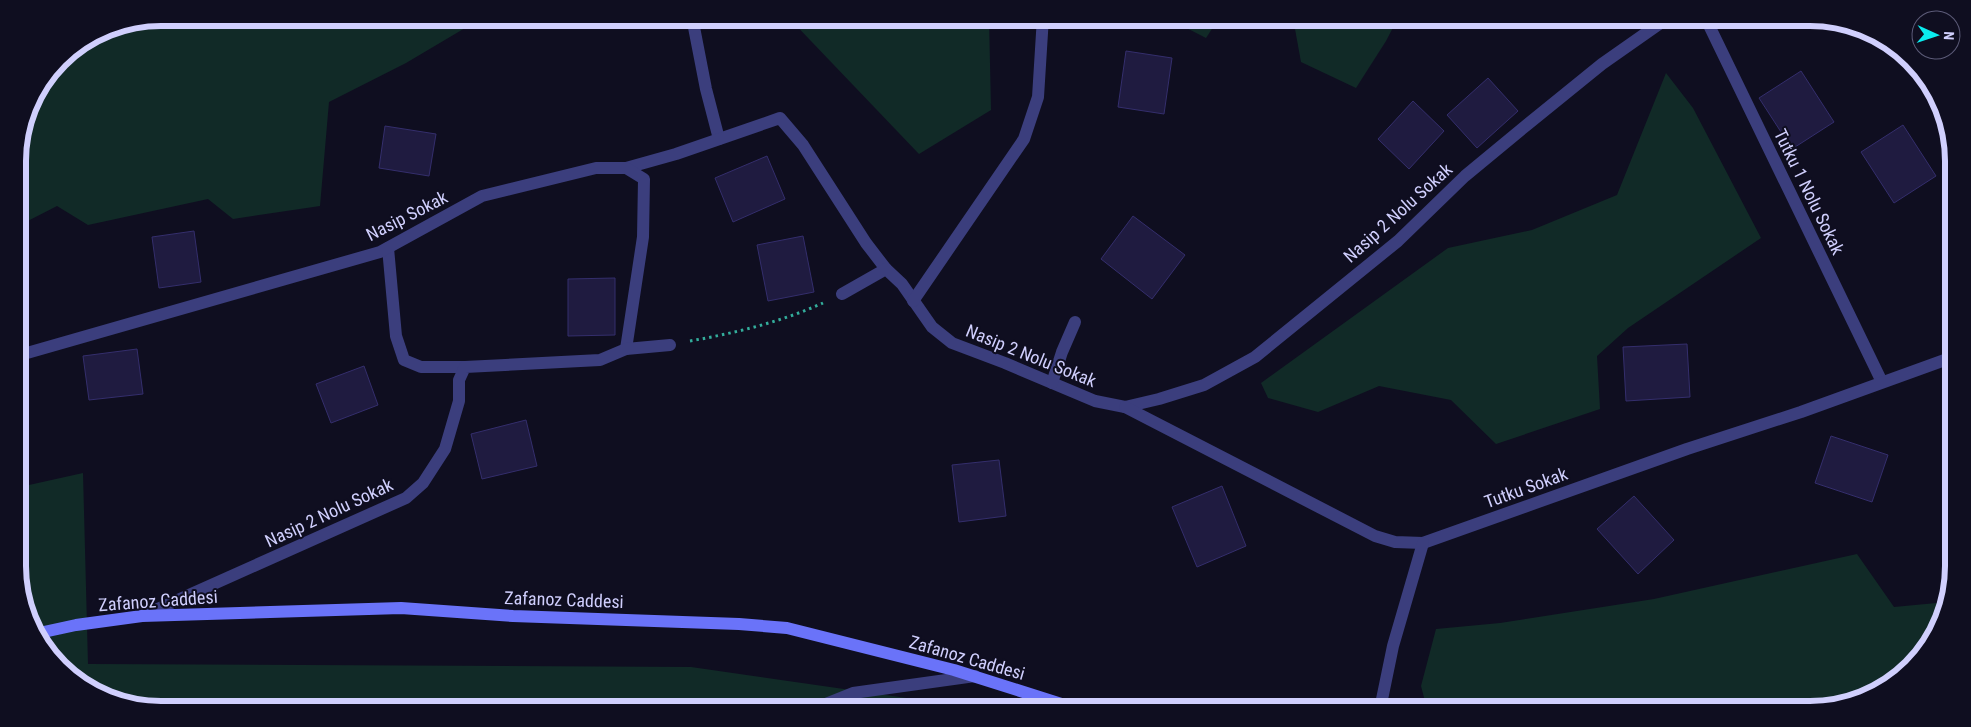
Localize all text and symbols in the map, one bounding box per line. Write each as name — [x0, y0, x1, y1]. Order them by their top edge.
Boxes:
north arrow — [1911, 10, 1961, 60]
text: N — [1941, 31, 1957, 40]
street label: Tutku 1 Nolu Sokak — [1770, 126, 1849, 258]
street label: Nasip 2 Nolu Sokak — [1339, 158, 1456, 267]
street label: Nasip Sokak — [363, 186, 451, 245]
street label: Nasip 2 Nolu Sokak — [963, 320, 1099, 391]
street label: Tutku Sokak — [1481, 463, 1570, 512]
street label: Nasip 2 Nolu Sokak — [262, 474, 396, 551]
street label: Zafanoz Caddesi — [98, 586, 218, 615]
street label: Zafanoz Caddesi — [504, 587, 624, 612]
street label: Zafanoz Caddesi — [907, 631, 1027, 684]

